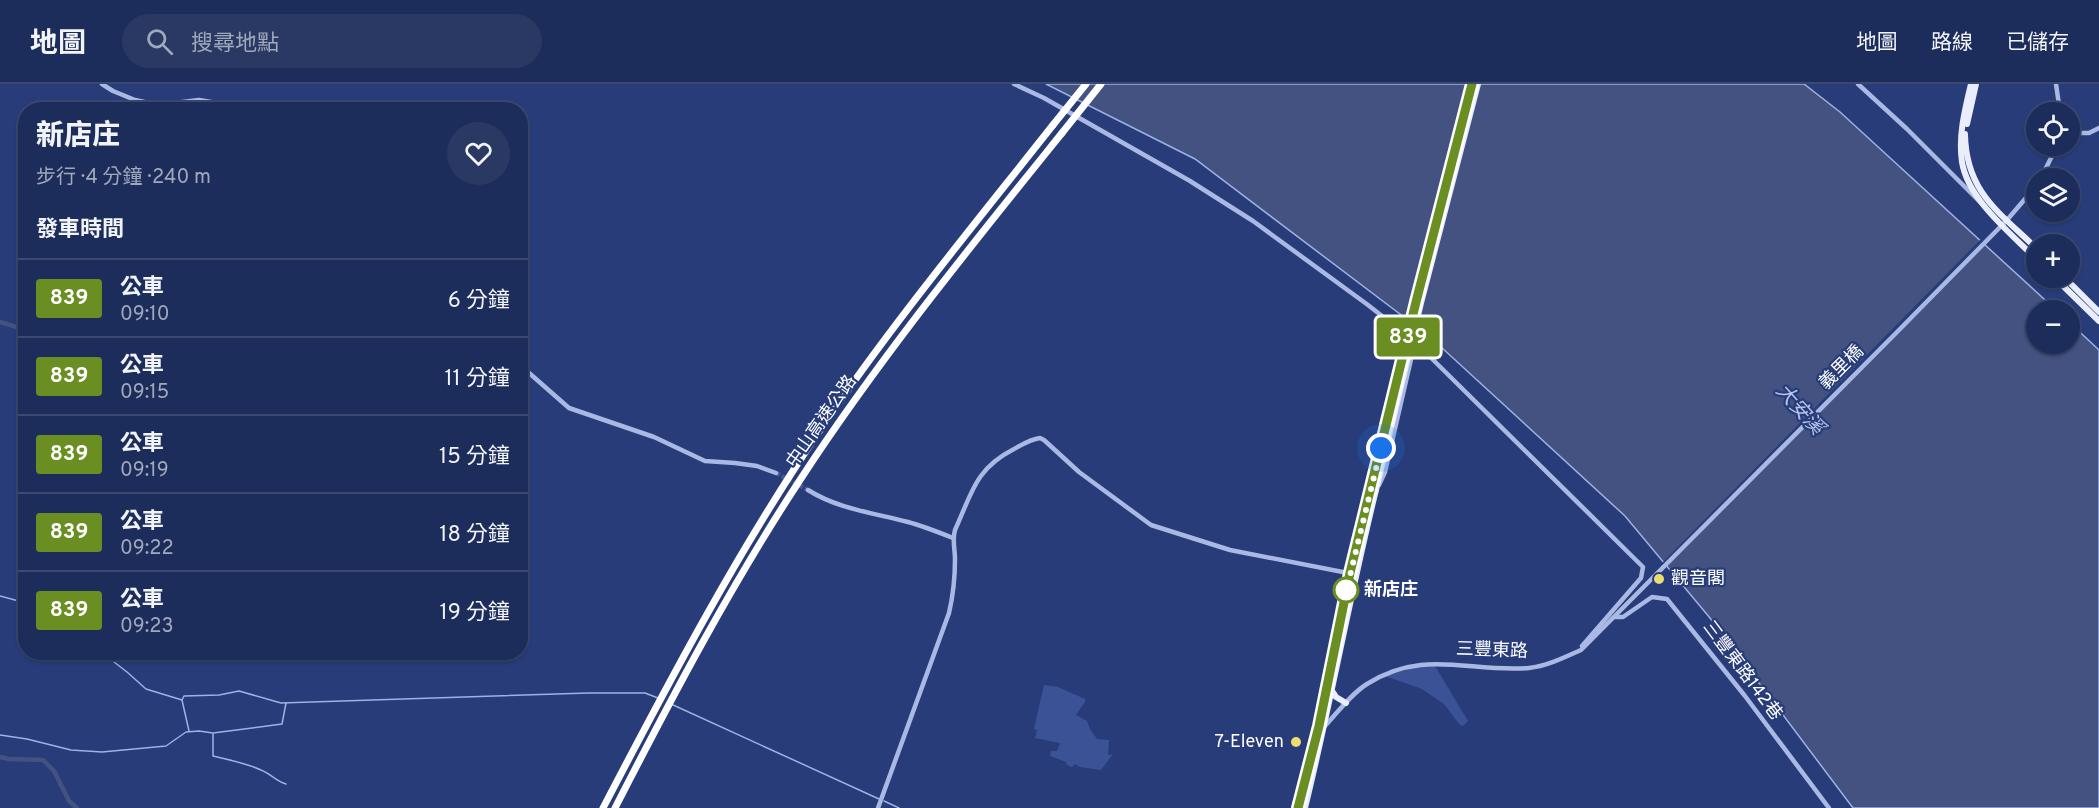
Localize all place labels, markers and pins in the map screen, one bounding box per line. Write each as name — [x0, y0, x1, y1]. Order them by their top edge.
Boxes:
place label: 觀音閣 — [1671, 568, 1725, 591]
marker: 觀音閣 — [1652, 572, 1666, 586]
marker: 新店庄 — [1333, 577, 1359, 603]
place label: 新店庄 — [1364, 579, 1418, 602]
place label: 7-Eleven — [1215, 731, 1284, 754]
marker: 7-Eleven — [1289, 735, 1303, 749]

